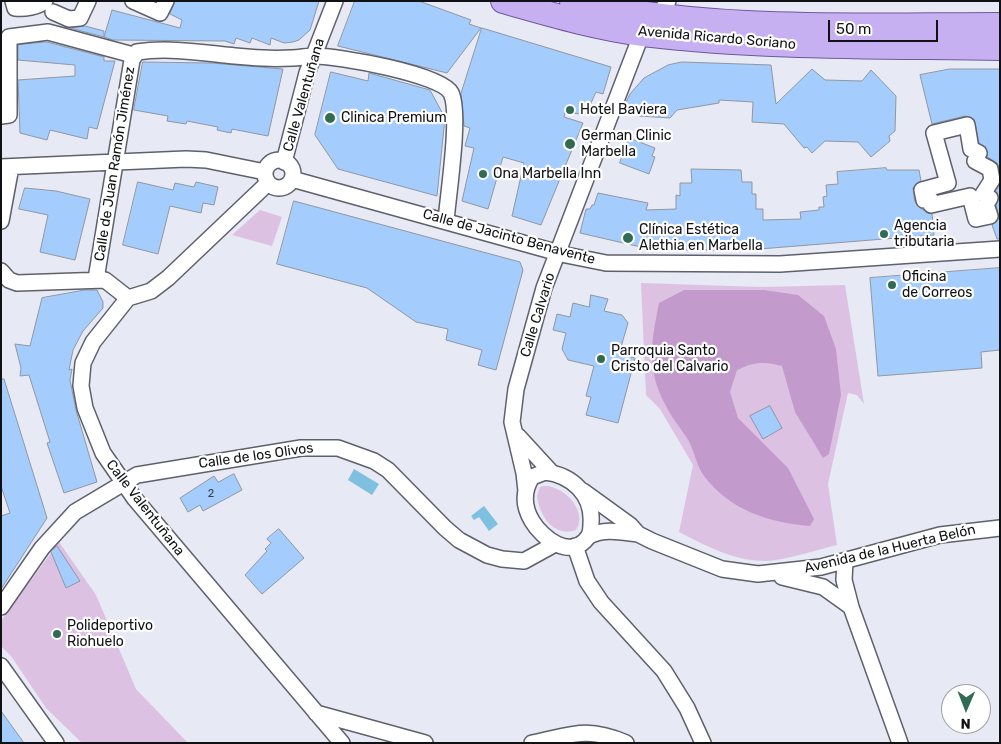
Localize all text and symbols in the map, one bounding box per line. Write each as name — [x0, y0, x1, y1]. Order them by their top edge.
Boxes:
scale bar — [831, 10, 941, 42]
text: 50 m — [836, 20, 871, 38]
street label: Avenida Ricardo Soriano — [637, 23, 797, 53]
street label: Calle Valentuñana — [280, 36, 328, 154]
street label: Calle de Juan Ramón Jiménez — [91, 65, 139, 263]
place label: Hotel Baviera — [580, 102, 667, 118]
marker: Hotel Baviera — [564, 104, 576, 116]
place label: Clinica Premium — [341, 110, 447, 126]
marker: Clinica Premium — [323, 111, 337, 125]
place label: German Clinic Marbella — [581, 128, 671, 160]
marker: German Clinic Marbella — [563, 137, 577, 151]
place label: Ona Marbella Inn — [493, 166, 601, 182]
marker: Ona Marbella Inn — [477, 168, 489, 180]
street label: Calle de Jacinto Benavente — [421, 206, 597, 268]
place label: Agencia tributaria — [894, 218, 955, 250]
place label: Clínica Estética Alethia en Marbella — [639, 222, 763, 254]
marker: Agencia tributaria — [878, 228, 890, 240]
marker: Clínica Estética Alethia en Marbella — [621, 231, 635, 245]
place label: Oficina de Correos — [902, 269, 972, 302]
street label: Calle Calvario — [517, 271, 559, 359]
marker: Oficina de Correos — [886, 279, 898, 291]
place label: Parroquia Santo Cristo del Calvario — [611, 343, 729, 376]
marker: Parroquia Santo Cristo del Calvario — [595, 353, 607, 365]
street label: Calle de los Olivos — [198, 440, 314, 472]
street label: Calle Valentuñana — [102, 457, 188, 559]
house number: 2 — [208, 487, 214, 501]
street label: Avenida de la Huerta Belón — [803, 521, 977, 577]
place label: Polideportivo Riohuelo — [67, 618, 153, 650]
marker: Polideportivo Riohuelo — [51, 628, 63, 640]
north arrow — [941, 684, 991, 734]
text: N — [961, 715, 971, 732]

